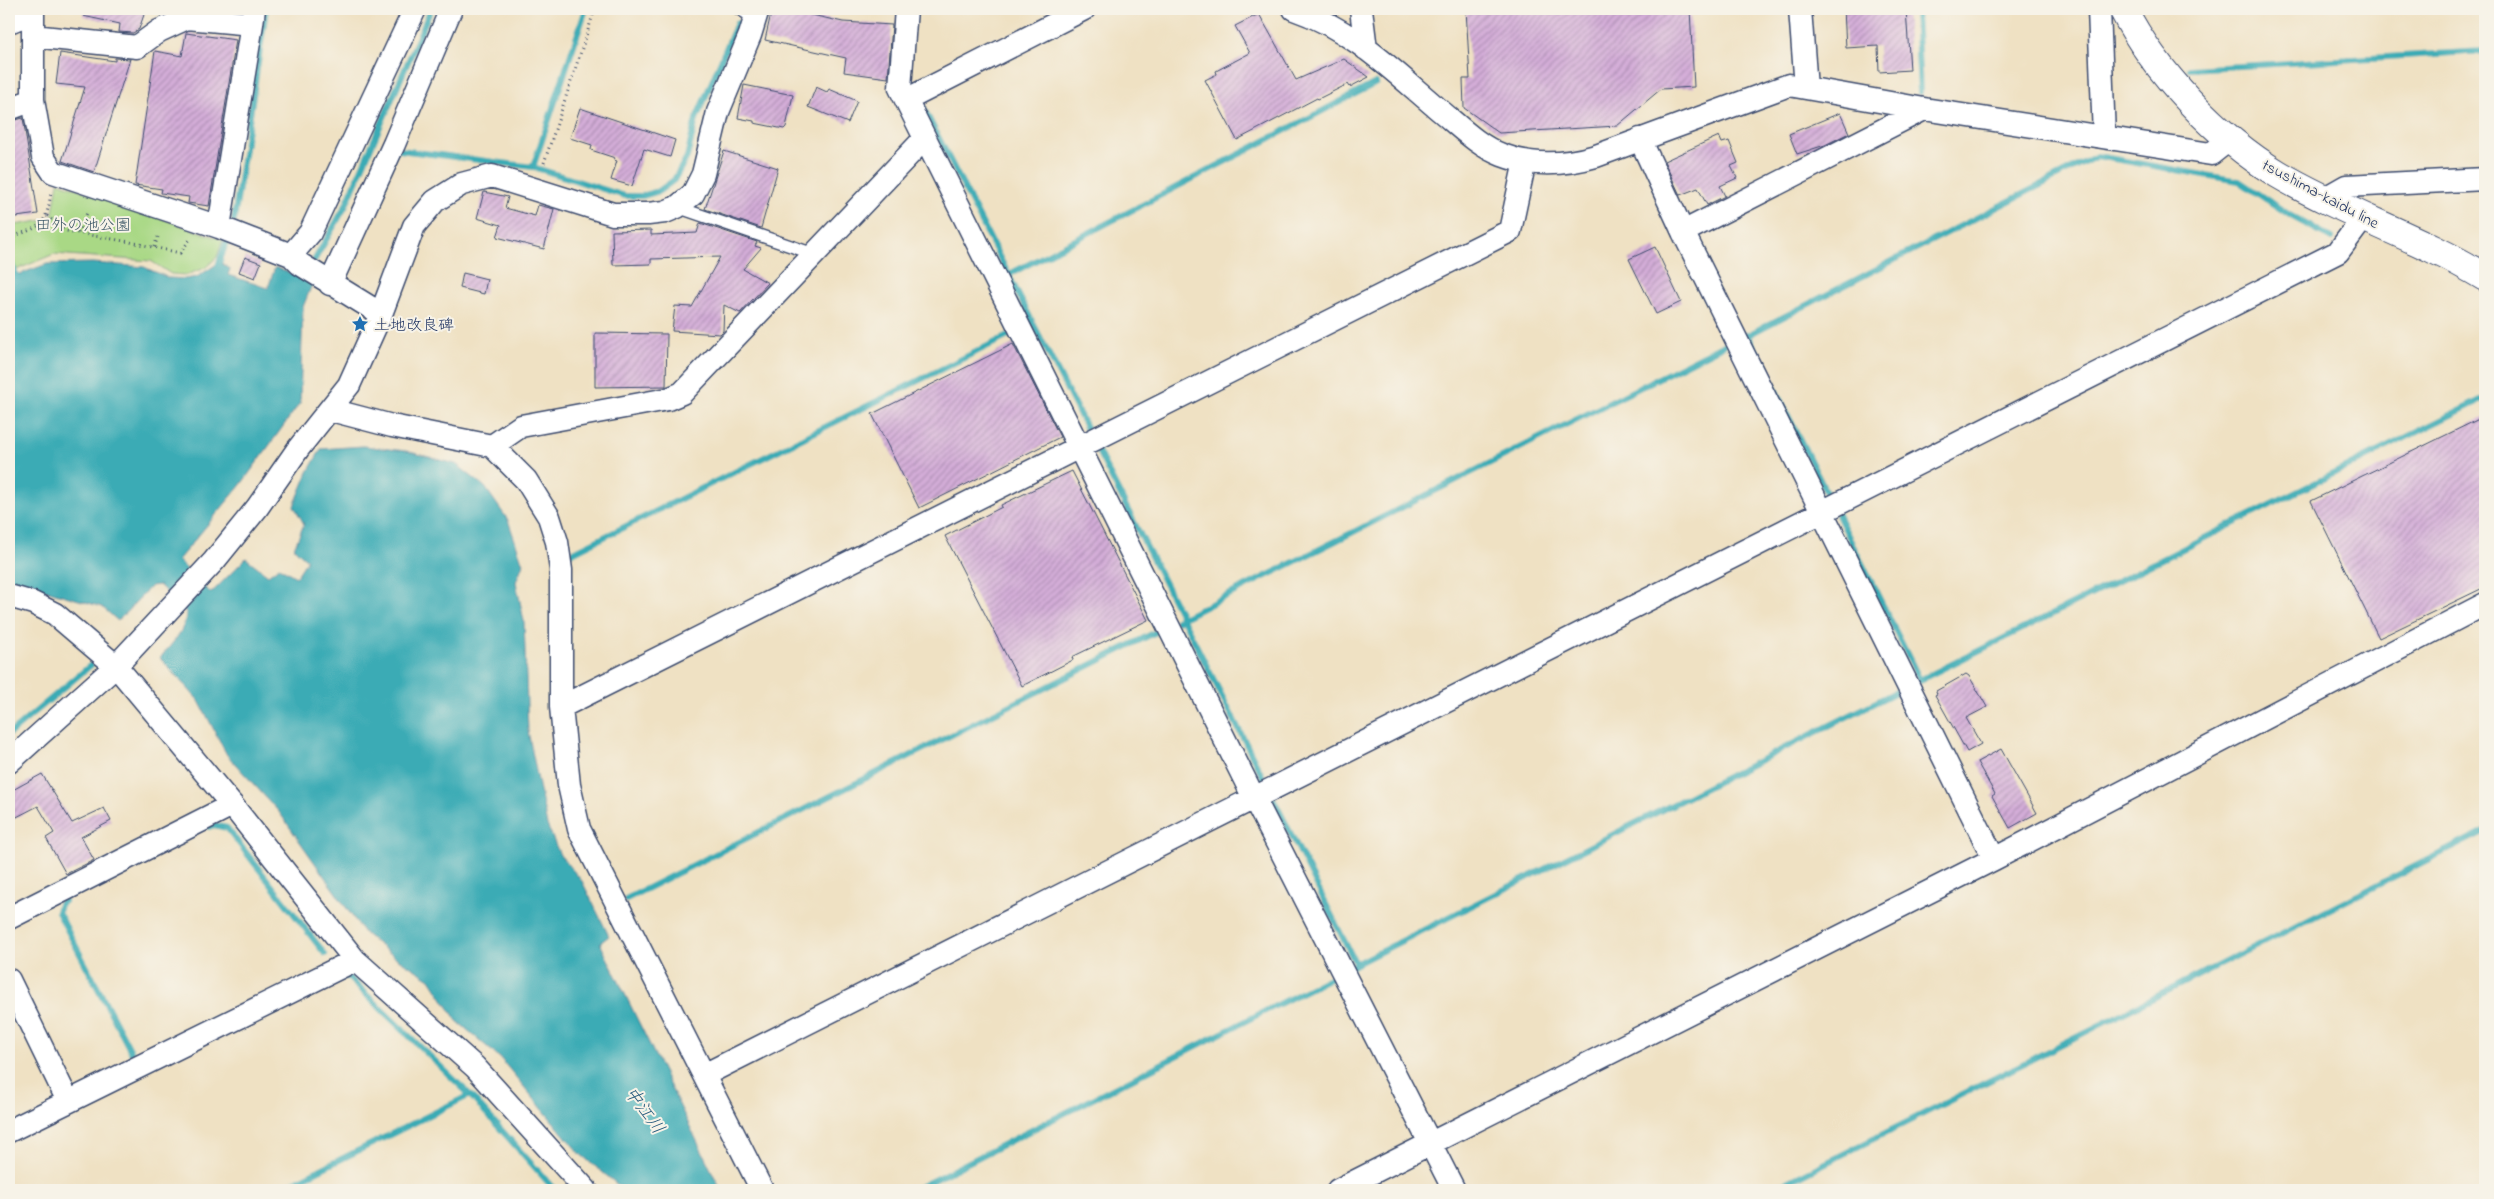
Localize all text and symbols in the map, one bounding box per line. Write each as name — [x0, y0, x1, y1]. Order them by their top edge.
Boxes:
street label: tsushima-kaidu line — [2257, 154, 2384, 236]
park label: 田外の池公園 — [35, 214, 131, 238]
place icon: 土地改良碑 — [350, 314, 370, 334]
place label: 土地改良碑 — [374, 314, 454, 338]
water label: 中江川 — [617, 1082, 670, 1141]

